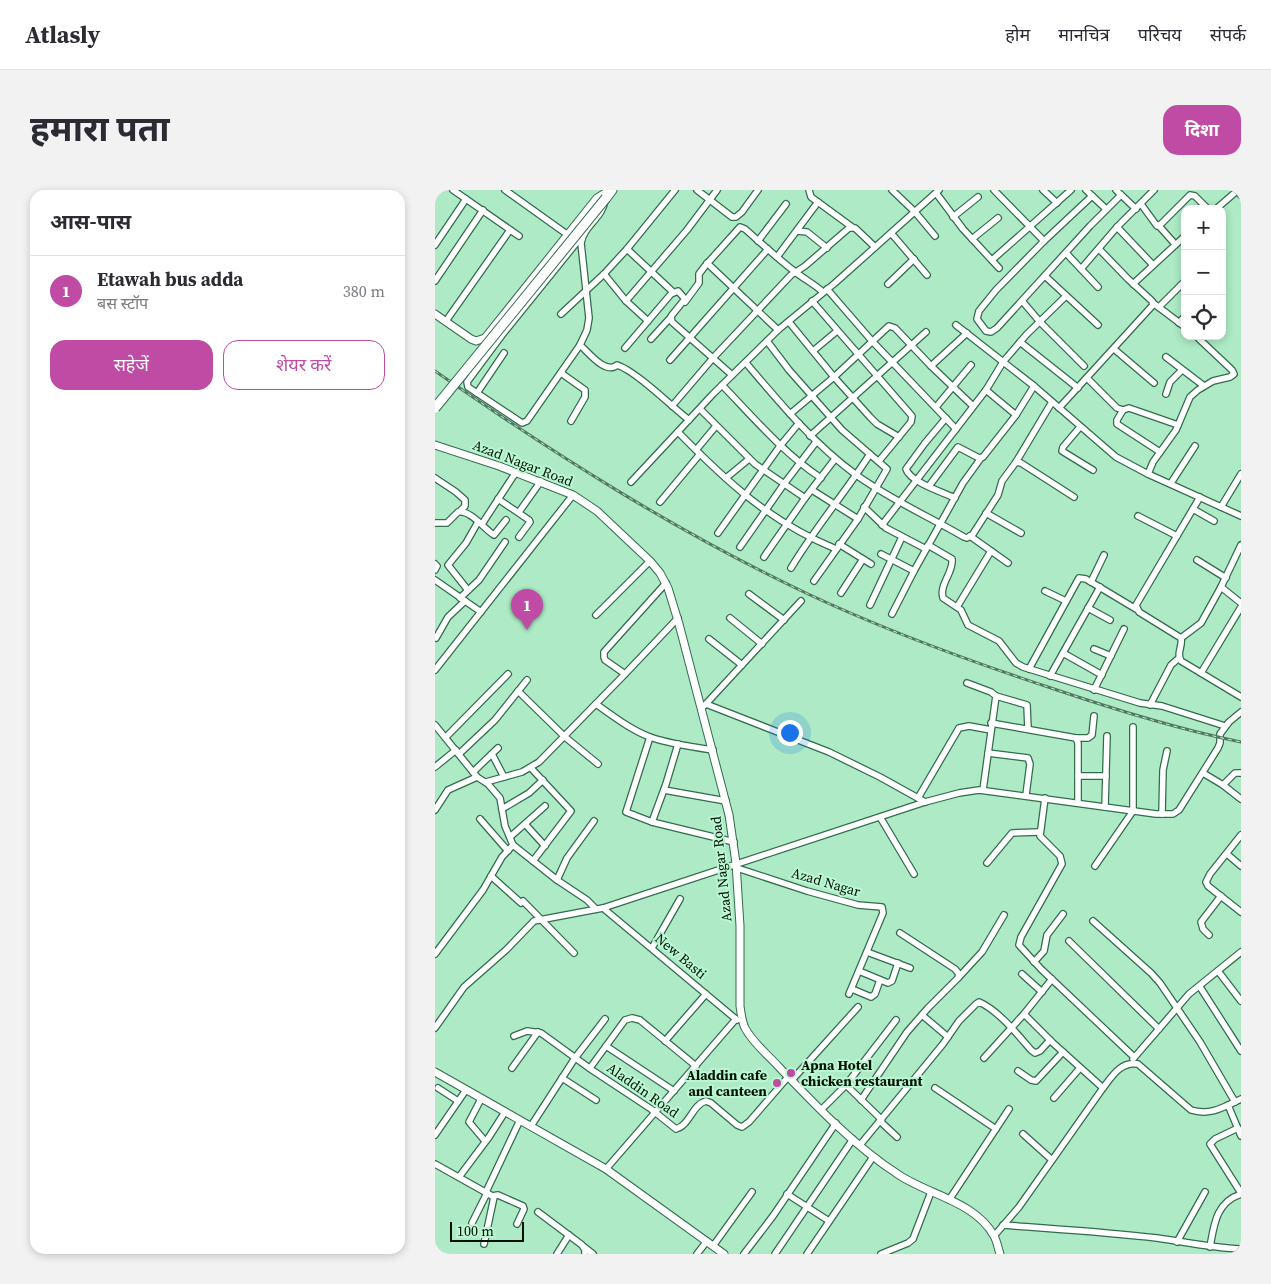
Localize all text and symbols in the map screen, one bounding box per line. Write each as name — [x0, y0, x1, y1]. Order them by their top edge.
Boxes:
text: Atlasly — [25, 18, 100, 51]
text: होम — [1005, 22, 1030, 47]
text: मानचित्र — [1058, 22, 1110, 47]
text: परिचय — [1138, 22, 1182, 47]
text: संपर्क — [1210, 22, 1246, 47]
text: हमारा पता — [30, 105, 170, 153]
button: दिशा — [1163, 105, 1241, 155]
map controls — [1181, 205, 1226, 340]
button: + — [1181, 205, 1226, 250]
text: आस-पास — [50, 207, 131, 236]
button: − — [1181, 250, 1226, 295]
text: Etawah bus adda — [97, 266, 243, 292]
text: 1 — [62, 280, 70, 302]
text: 380 m — [343, 280, 385, 302]
text: बस स्टॉप — [97, 292, 148, 314]
button: locate — [1181, 295, 1226, 340]
button: सहेजें — [50, 340, 213, 390]
button: शेयर करें — [223, 340, 385, 390]
street label: Azad Nagar Road — [470, 435, 576, 491]
pin: 1 — [511, 589, 543, 630]
your location — [777, 720, 803, 746]
street label: Azad Nagar Road — [706, 815, 736, 923]
street label: Azad Nagar — [789, 863, 863, 901]
street label: New Basti — [651, 928, 711, 984]
place label: Apna Hotel chicken restaurant — [801, 1055, 924, 1091]
street label: Aladdin Road — [603, 1058, 683, 1122]
place label: Aladdin cafe and canteen — [686, 1065, 767, 1101]
marker: Apna Hotel chicken restaurant — [785, 1067, 797, 1079]
marker: Aladdin cafe and canteen — [771, 1077, 783, 1089]
scale bar — [450, 1219, 524, 1242]
text: 100 m — [457, 1221, 494, 1241]

